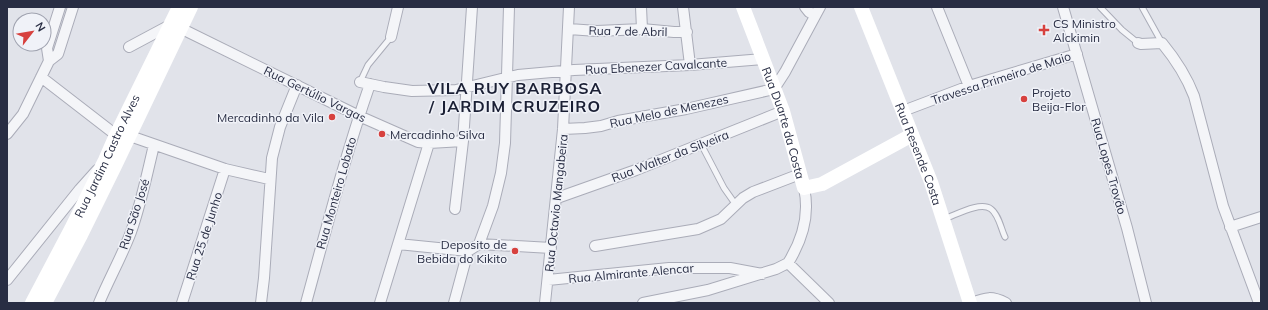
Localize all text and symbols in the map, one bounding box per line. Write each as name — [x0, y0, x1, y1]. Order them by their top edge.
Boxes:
north arrow — [12, 12, 52, 52]
place label: CS Ministro Alckimin — [1053, 16, 1116, 45]
text: N — [32, 20, 49, 34]
street label: Rua 7 de Abril — [588, 23, 668, 39]
marker: CS Ministro Alckimin — [1038, 24, 1050, 36]
street label: Travessa Primeiro de Maio — [929, 48, 1073, 108]
street label: Rua Ebenezer Cavalcante — [585, 55, 727, 77]
street label: Rua Gertúlio Vargas — [261, 63, 369, 125]
street label: Rua Duarte da Costa — [759, 65, 809, 180]
district label: VILA RUY BARBOSA / JARDIM CRUZEIRO — [427, 78, 602, 116]
place label: Projeto Beija-Flor — [1032, 85, 1086, 114]
street label: Rua Melo de Menezes — [608, 91, 730, 131]
street label: Rua Jardim Castro Alves — [70, 92, 142, 220]
marker: Projeto Beija-Flor — [1019, 94, 1029, 104]
street label: Rua Resende Costa — [893, 100, 945, 207]
place label: Mercadinho da Vila — [217, 110, 324, 125]
marker: Mercadinho da Vila — [327, 112, 337, 122]
street label: Rua Lopes Trovão — [1088, 116, 1130, 216]
place label: Mercadinho Silva — [390, 127, 485, 142]
street label: Rua Walter da Silveira — [609, 127, 731, 185]
marker: Mercadinho Silva — [377, 129, 387, 139]
street label: Rua Octavio Mangabeira — [541, 133, 571, 273]
street label: Rua Monteiro Lobato — [313, 135, 359, 251]
street label: Rua São José — [116, 177, 152, 251]
street label: Rua 25 de Junho — [183, 190, 225, 282]
place label: Deposito de Bebida do Kikito — [417, 237, 507, 266]
marker: Deposito de Bebida do Kikito — [510, 246, 520, 256]
street label: Rua Almirante Alencar — [568, 260, 695, 286]

